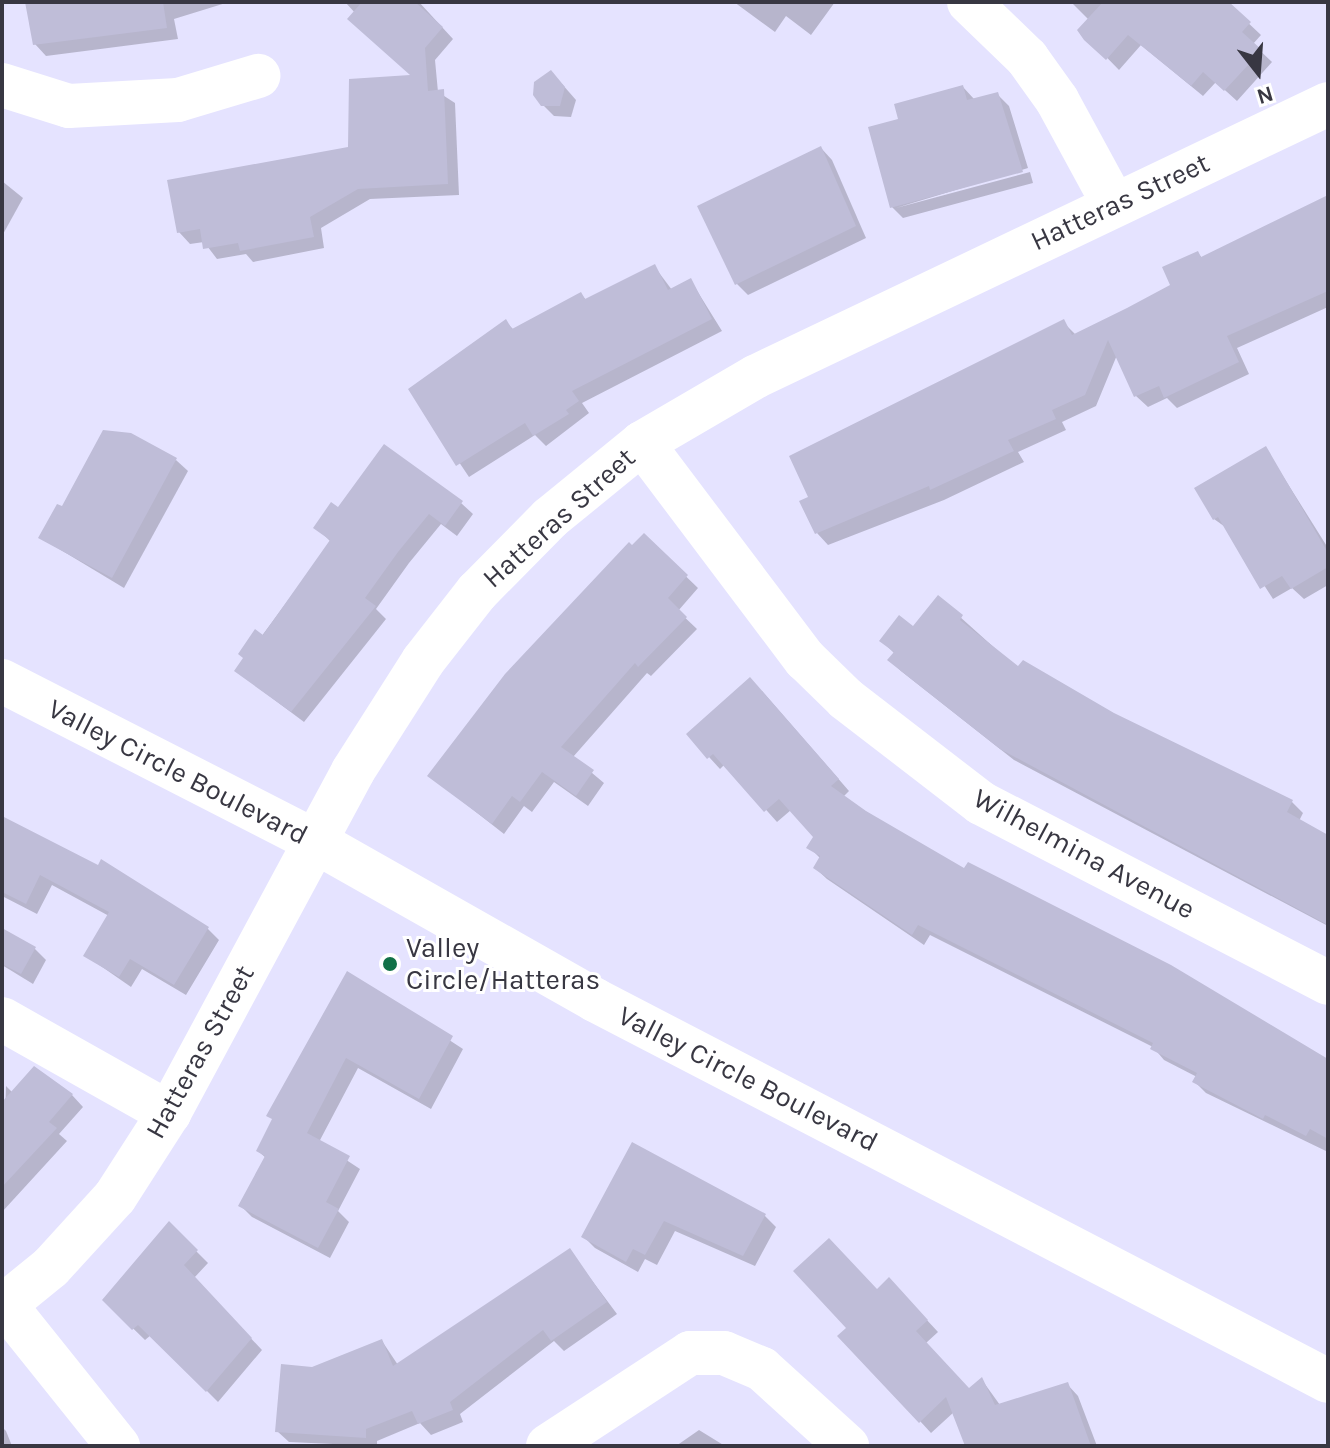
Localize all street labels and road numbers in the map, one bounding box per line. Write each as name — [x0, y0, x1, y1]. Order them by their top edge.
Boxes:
street label: Hatteras Street — [1025, 146, 1215, 258]
street label: Hatteras Street — [476, 441, 642, 595]
street label: Valley Circle Boulevard — [43, 692, 313, 852]
street label: Wilhelmina Avenue — [968, 781, 1200, 927]
street label: Hatteras Street — [138, 959, 262, 1145]
street label: Valley Circle Boulevard — [613, 999, 883, 1159]

